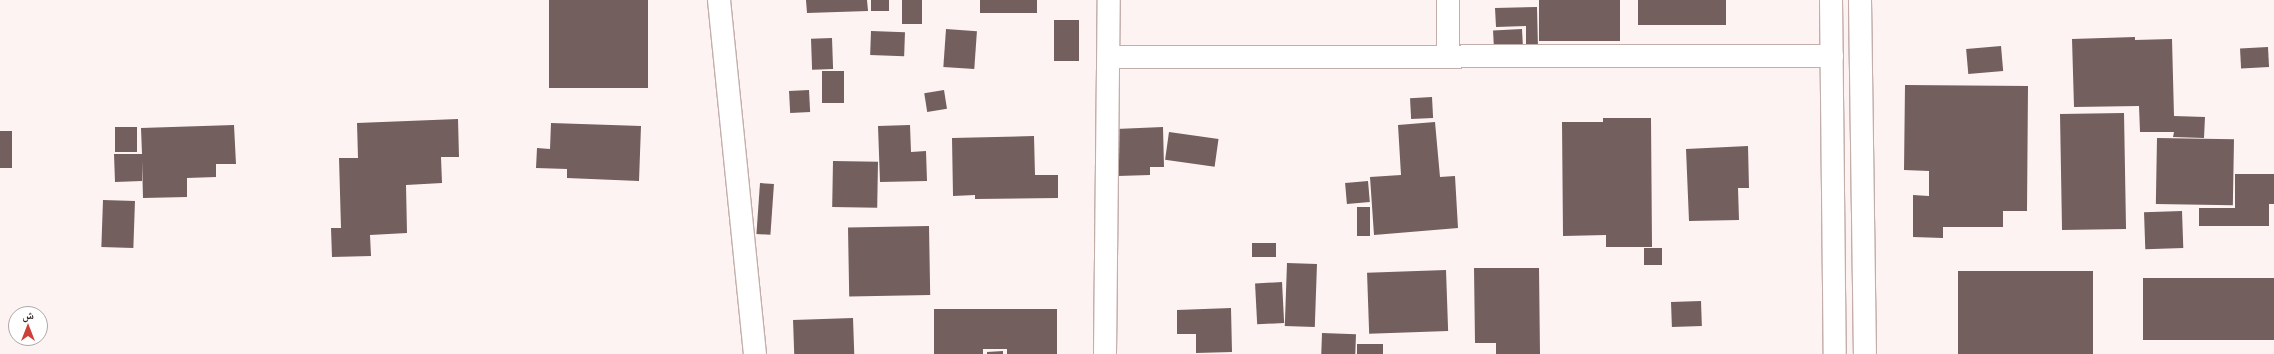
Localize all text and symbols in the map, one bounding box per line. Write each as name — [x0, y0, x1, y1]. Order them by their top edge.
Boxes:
north arrow — [8, 306, 48, 346]
text: ش — [22, 309, 34, 321]

